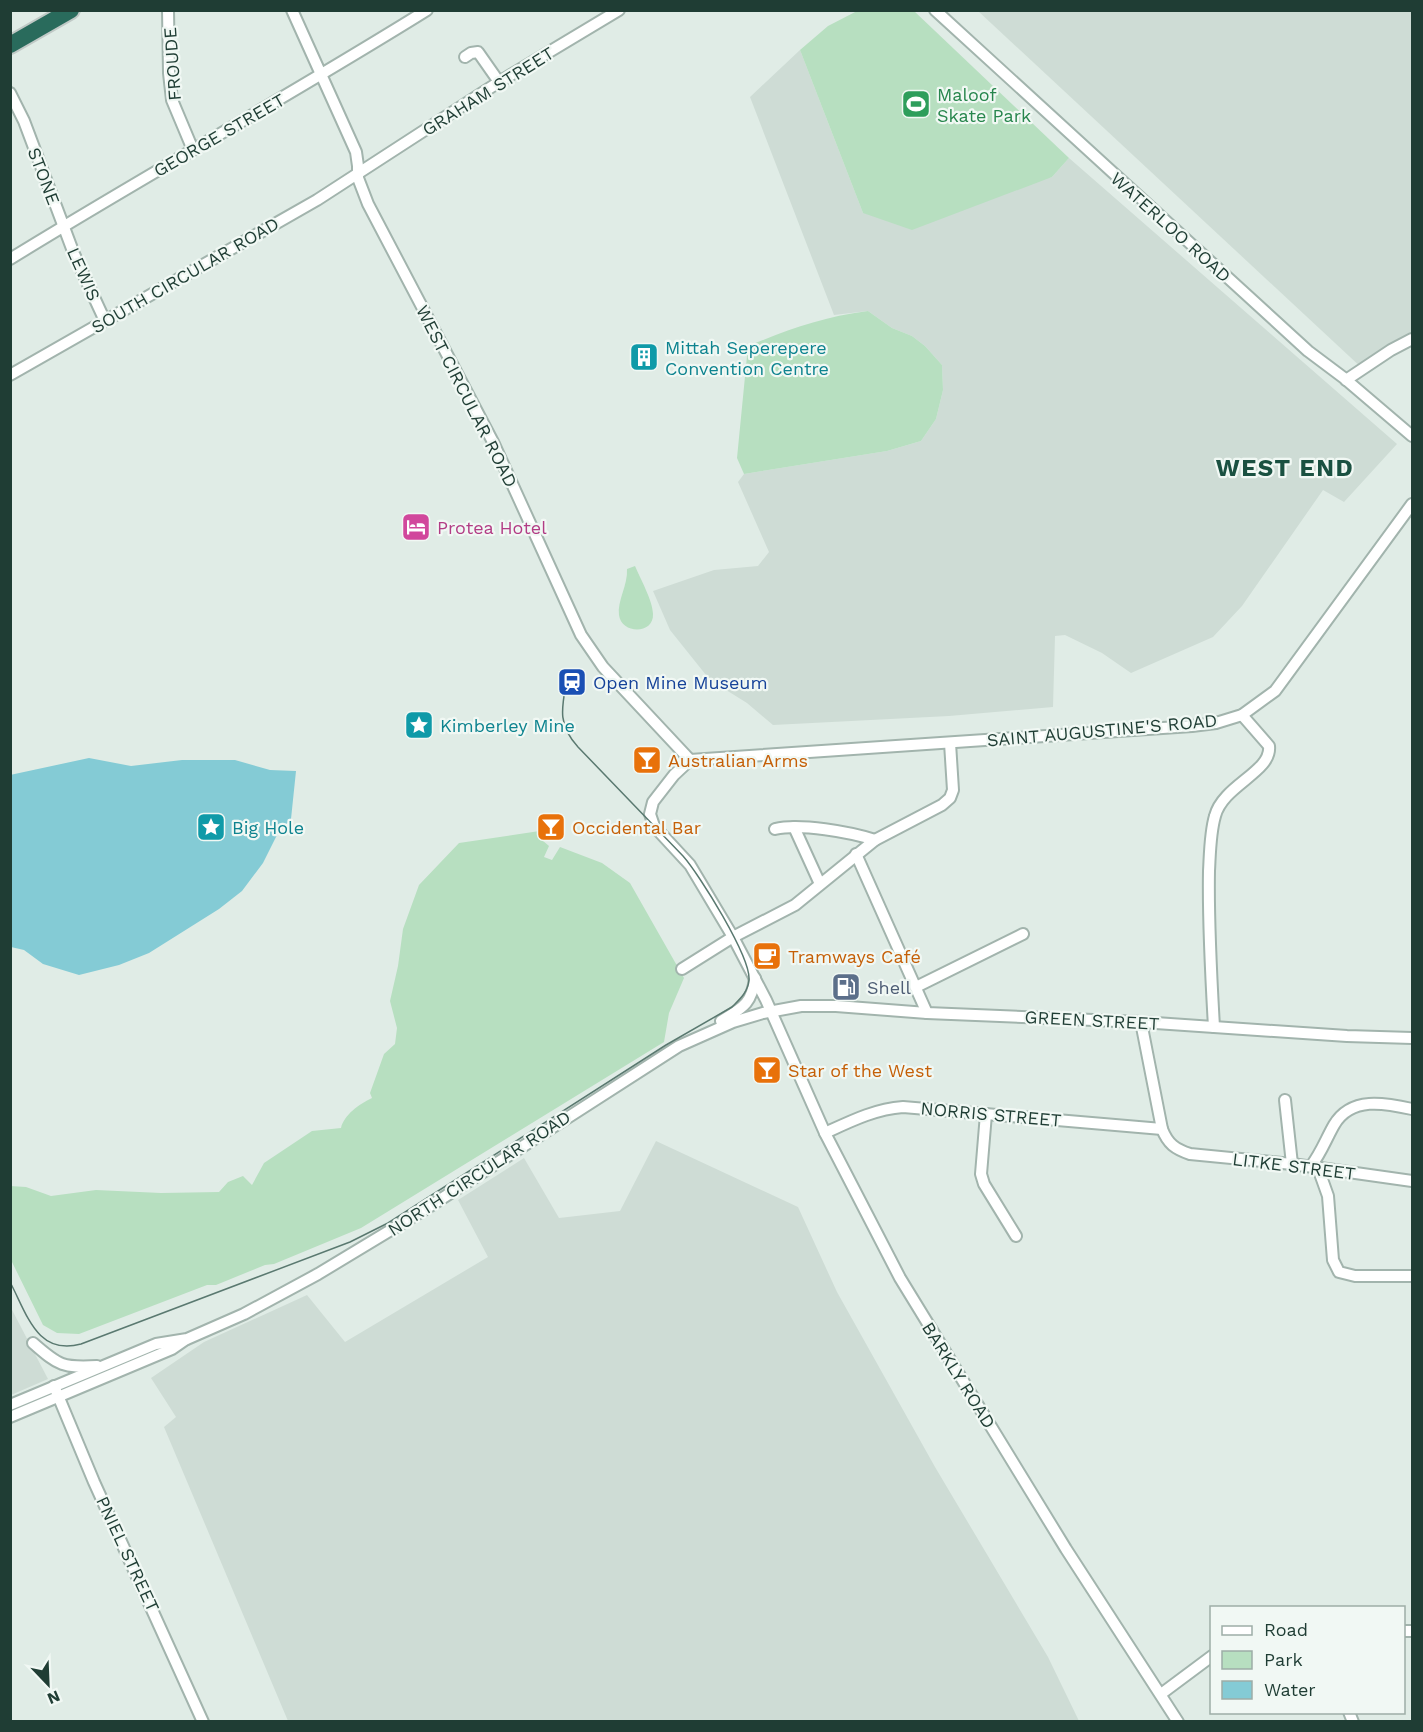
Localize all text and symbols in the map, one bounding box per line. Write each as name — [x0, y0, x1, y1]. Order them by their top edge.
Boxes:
street label: FROUDE — [159, 27, 185, 101]
street label: GRAHAM STREET — [418, 42, 558, 140]
place label: Maloof Skate Park — [937, 84, 1031, 126]
sports icon: Maloof Skate Park — [900, 88, 932, 120]
street label: GEORGE STREET — [150, 89, 288, 181]
street label: STONE — [24, 144, 64, 208]
street label: WATERLOO ROAD — [1107, 168, 1235, 286]
street label: SOUTH CIRCULAR ROAD — [87, 213, 283, 337]
street label: LEWIS — [63, 244, 105, 304]
street label: WEST CIRCULAR ROAD — [412, 301, 522, 491]
place label: Mittah Seperepere Convention Centre — [665, 337, 829, 379]
building icon: Mittah Seperepere Convention Centre — [628, 341, 660, 373]
district label: WEST END — [1216, 454, 1354, 482]
hotel icon: Protea Hotel — [400, 511, 432, 543]
place label: Protea Hotel — [437, 517, 547, 538]
station icon: Open Mine Museum — [556, 666, 588, 698]
place label: Open Mine Museum — [593, 672, 768, 693]
place icon: Kimberley Mine — [403, 709, 435, 741]
street label: SAINT AUGUSTINE'S ROAD — [986, 709, 1218, 751]
place label: Kimberley Mine — [440, 715, 575, 736]
bar icon: Australian Arms — [631, 744, 663, 776]
place label: Australian Arms — [668, 750, 808, 771]
place icon: Big Hole — [195, 811, 227, 843]
bar icon: Occidental Bar — [535, 811, 567, 843]
place label: Big Hole — [232, 817, 304, 838]
place label: Occidental Bar — [572, 817, 701, 838]
cafe icon: Tramways Café — [751, 940, 783, 972]
place label: Tramways Café — [788, 946, 921, 967]
fuel station icon: Shell — [830, 971, 862, 1003]
place label: Shell — [867, 977, 912, 998]
street label: GREEN STREET — [1024, 1006, 1160, 1034]
bar icon: Star of the West — [751, 1054, 783, 1086]
place label: Star of the West — [788, 1060, 932, 1081]
street label: NORRIS STREET — [920, 1097, 1062, 1131]
street label: NORTH CIRCULAR ROAD — [384, 1106, 574, 1240]
street label: LITKE STREET — [1231, 1148, 1357, 1184]
street label: BARKLY ROAD — [918, 1318, 1000, 1432]
street label: PNIEL STREET — [92, 1493, 164, 1615]
legend — [1210, 1606, 1405, 1714]
text: Road — [1264, 1619, 1308, 1640]
text: Park — [1264, 1649, 1303, 1670]
north arrow — [18, 1654, 78, 1714]
text: Water — [1264, 1679, 1316, 1700]
text: N — [44, 1686, 63, 1708]

